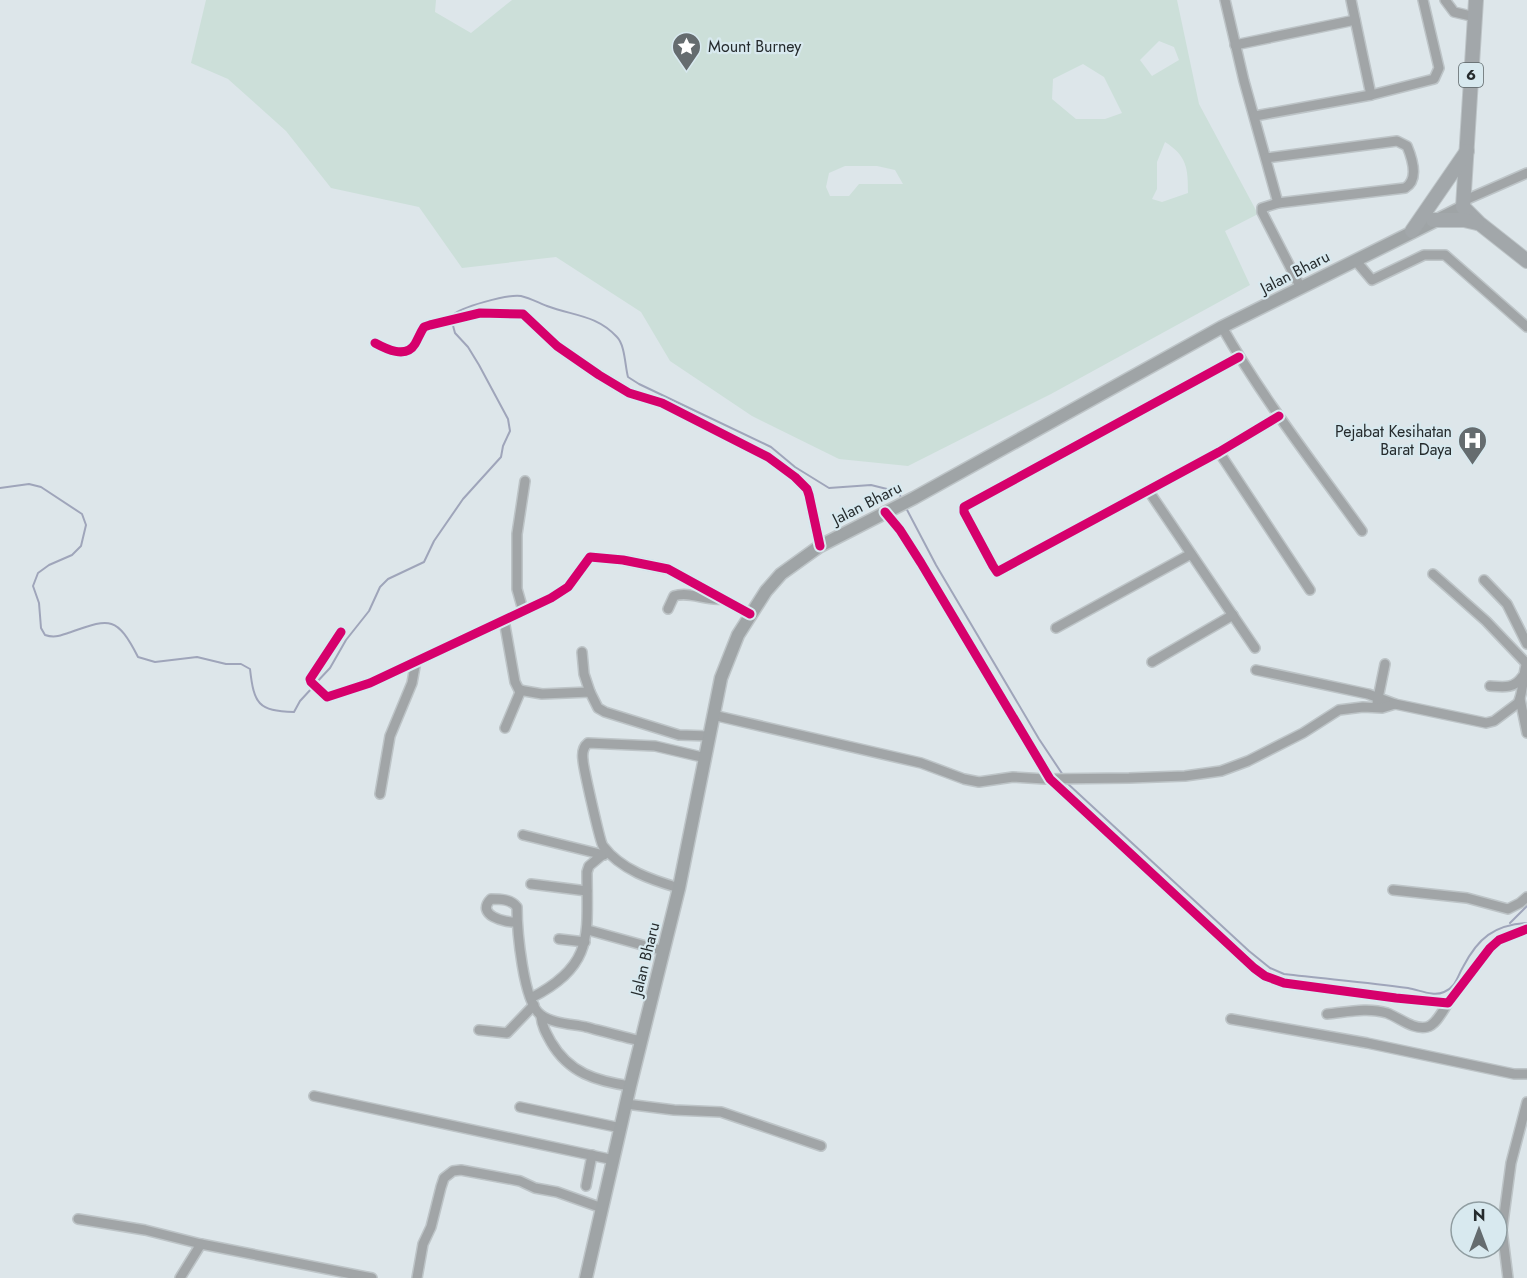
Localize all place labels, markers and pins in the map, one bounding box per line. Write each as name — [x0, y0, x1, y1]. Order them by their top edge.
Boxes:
place icon: Mount Burney — [671, 30, 703, 72]
place label: Mount Burney — [708, 35, 802, 58]
place label: Pejabat Kesihatan Barat Daya — [1335, 420, 1452, 461]
hospital icon: Pejabat Kesihatan Barat Daya — [1457, 424, 1489, 466]

